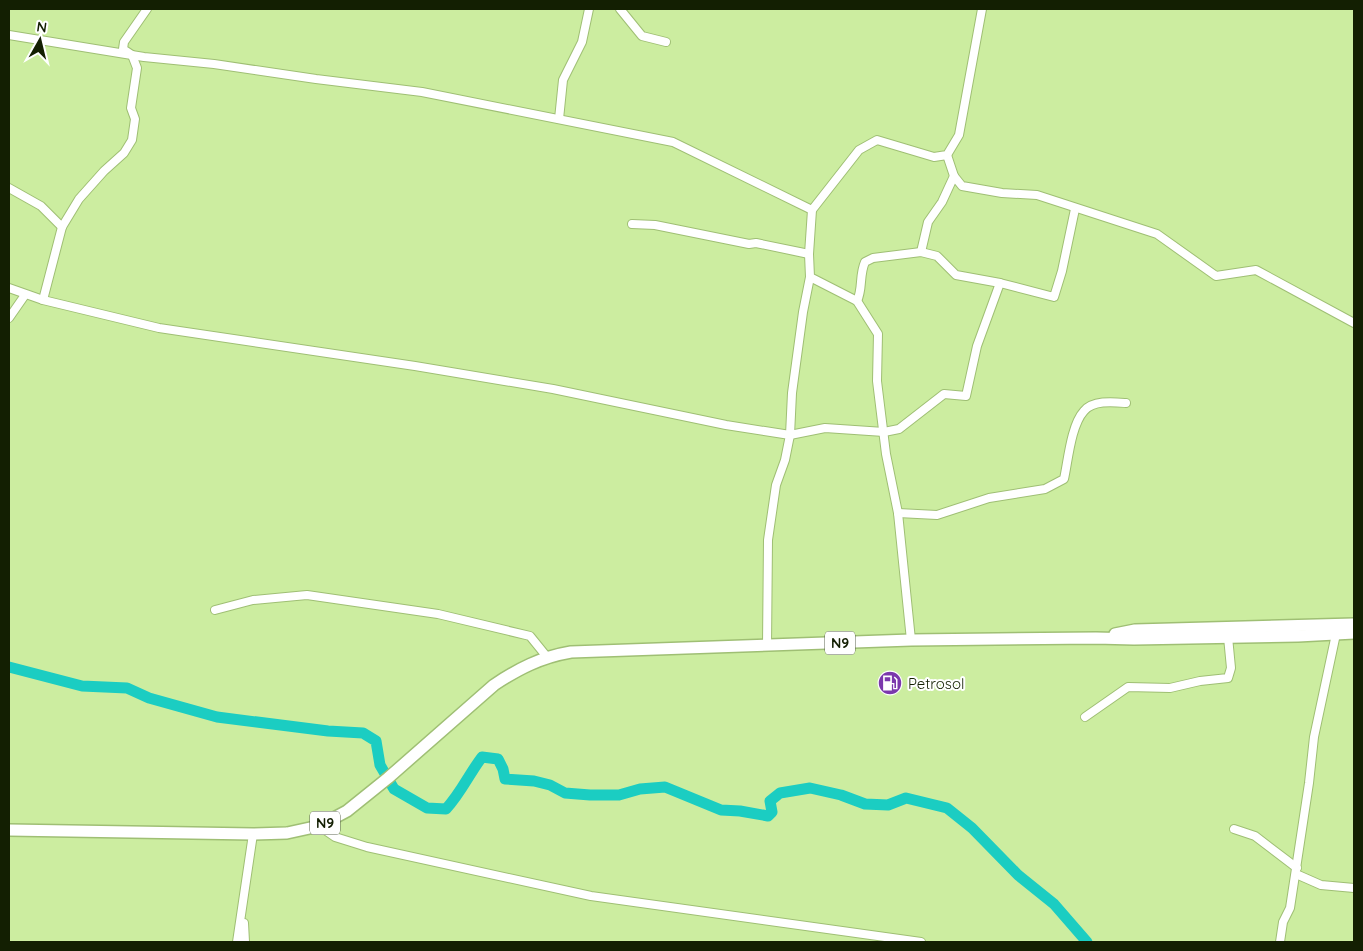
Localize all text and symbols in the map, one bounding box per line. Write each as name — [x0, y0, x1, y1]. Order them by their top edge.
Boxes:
north arrow — [15, 15, 65, 65]
text: N — [35, 17, 48, 37]
road number: N9 — [825, 632, 855, 654]
fuel station icon: Petrosol — [877, 670, 903, 696]
place label: Petrosol — [908, 674, 964, 693]
road number: N9 — [310, 811, 340, 834]

